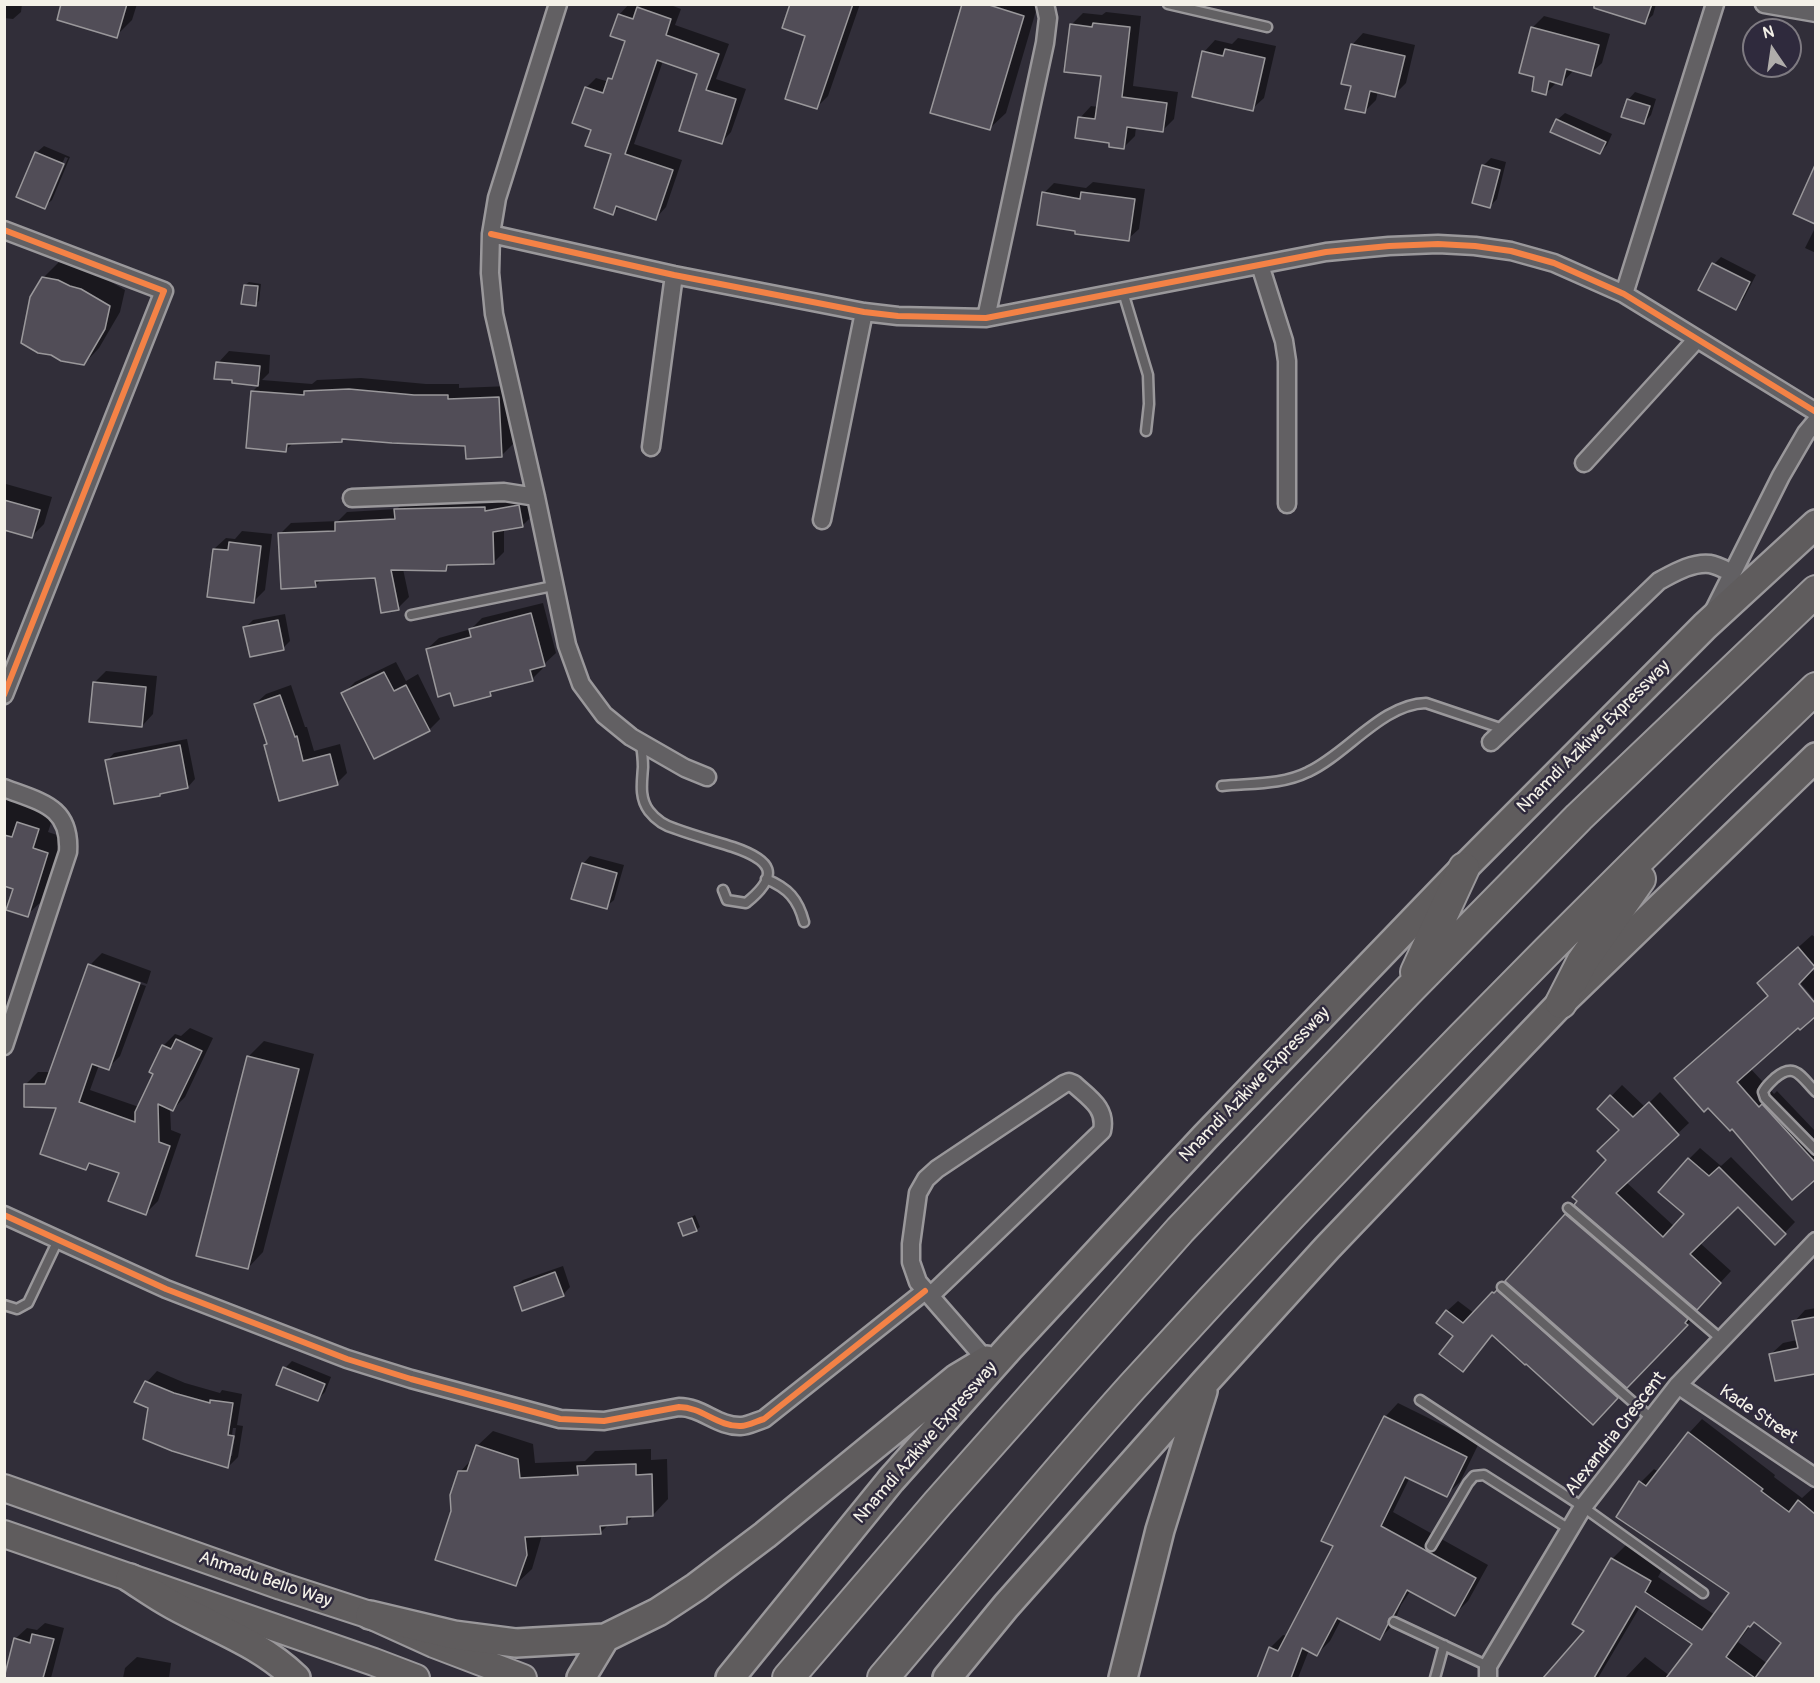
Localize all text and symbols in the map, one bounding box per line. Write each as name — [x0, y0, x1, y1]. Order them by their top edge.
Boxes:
north arrow — [1742, 18, 1802, 78]
text: N — [1761, 21, 1776, 43]
street label: Nnamdi Azikiwe Expressway — [1513, 656, 1675, 818]
street label: Nnamdi Azikiwe Expressway — [1175, 1003, 1335, 1167]
street label: Nnamdi Azikiwe Expressway — [850, 1358, 1002, 1528]
street label: Alexandria Crescent — [1561, 1368, 1671, 1500]
street label: Kade Street — [1715, 1381, 1801, 1449]
street label: Ahmadu Bello Way — [196, 1547, 334, 1613]

